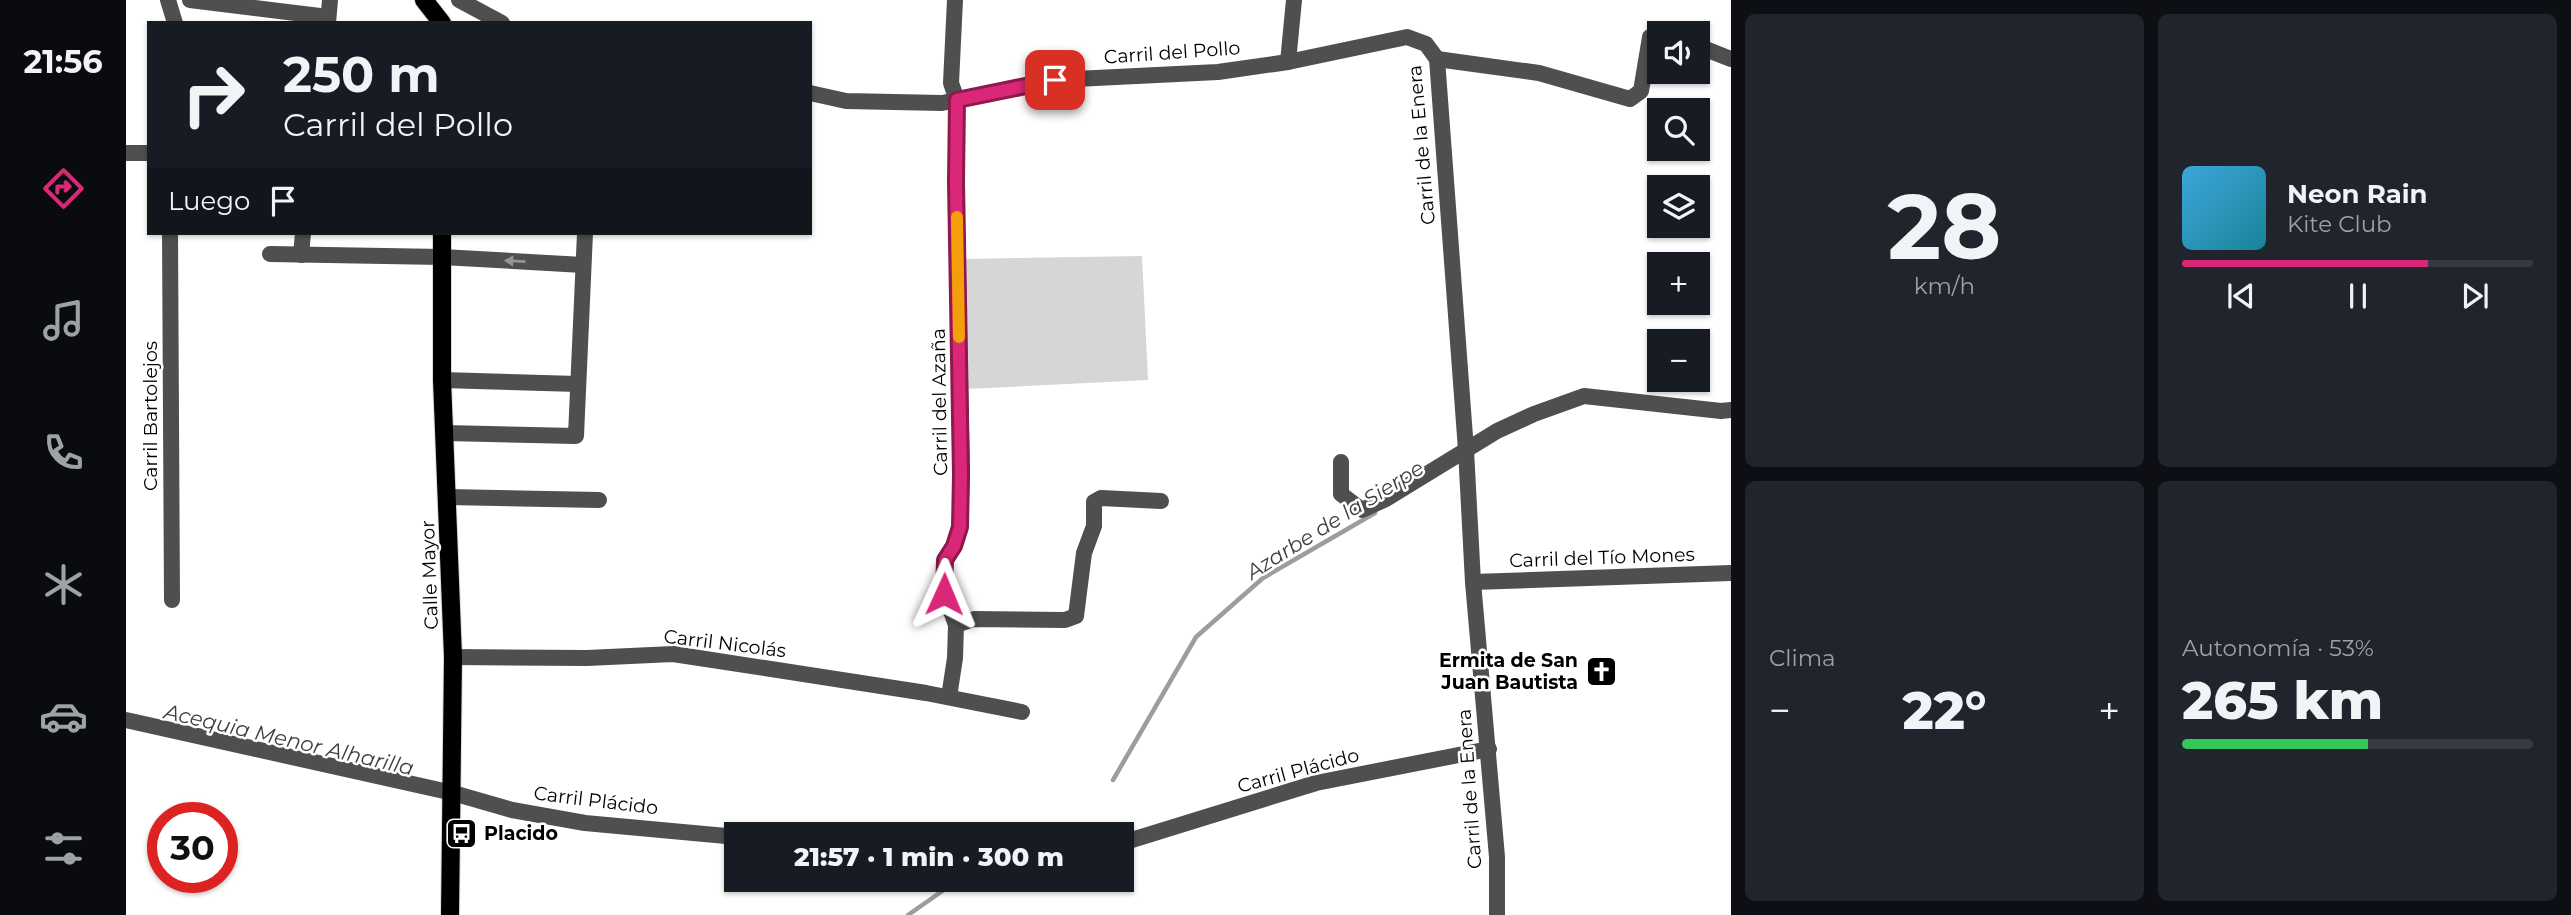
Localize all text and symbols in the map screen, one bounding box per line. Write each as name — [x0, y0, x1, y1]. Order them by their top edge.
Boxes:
map controls — [1647, 21, 1710, 392]
button: sound — [1647, 21, 1710, 84]
street label: Carril del Pollo — [1103, 36, 1241, 69]
text: 21:56 — [23, 42, 103, 81]
text: 250 m — [283, 45, 440, 104]
icon: right — [168, 49, 259, 140]
pin — [1025, 50, 1085, 110]
icon: arrive — [1036, 61, 1074, 99]
street label: Carril de la Enera — [1403, 64, 1440, 226]
button: search — [1647, 98, 1710, 161]
text: Carril del Pollo — [283, 105, 513, 144]
icon: directions — [39, 164, 88, 213]
text: 28 — [1888, 171, 2001, 282]
button: layers — [1647, 175, 1710, 238]
text: Neon Rain — [2287, 178, 2428, 210]
icon: arrive — [264, 182, 302, 220]
text: Luego — [168, 185, 250, 217]
text: Kite Club — [2287, 210, 2392, 238]
button: + — [1647, 252, 1710, 315]
one-way arrow — [504, 255, 526, 266]
text: km/h — [1914, 272, 1975, 300]
icon: previous — [2222, 277, 2260, 315]
icon: pause — [2339, 277, 2377, 315]
icon: next — [2456, 277, 2494, 315]
icon: music — [39, 296, 88, 345]
street label: Carril del Azaña — [927, 328, 952, 476]
button: − — [1647, 329, 1710, 392]
street label: Carril Bartolejos — [139, 341, 162, 491]
icon: phone — [39, 428, 88, 477]
water label: Azarbe de la Sierpe — [1240, 455, 1428, 585]
street label: Calle Mayor — [416, 520, 443, 630]
street label: Carril del Tío Mones — [1509, 543, 1695, 572]
position arrow — [907, 557, 981, 631]
icon: climate — [39, 560, 88, 609]
street label: Carril Nicolás — [662, 625, 788, 662]
text: Autonomía · 53% — [2182, 634, 2374, 662]
text: Clima — [1769, 644, 1836, 672]
place label: Ermita de San Juan Bautista — [1439, 649, 1578, 694]
church icon: Ermita de San Juan Bautista — [1584, 654, 1618, 688]
text: 265 km — [2182, 669, 2383, 732]
text: 22° — [1903, 679, 1986, 742]
text: − — [1769, 687, 1791, 734]
text: + — [2098, 687, 2120, 734]
icon: car — [39, 692, 88, 741]
water label: Acequia Menor Alharilla — [160, 698, 416, 780]
street label: Carril de la Enera — [1452, 708, 1487, 870]
street label: Carril Plácido — [1235, 743, 1362, 798]
street label: Carril Plácido — [532, 781, 660, 820]
speed limit sign: 30 — [147, 802, 238, 893]
bus stop icon: Placido — [444, 816, 478, 850]
place label: Placido — [484, 822, 558, 845]
icon: filters — [39, 824, 88, 873]
text: 21:57 · 1 min · 300 m — [794, 841, 1064, 873]

